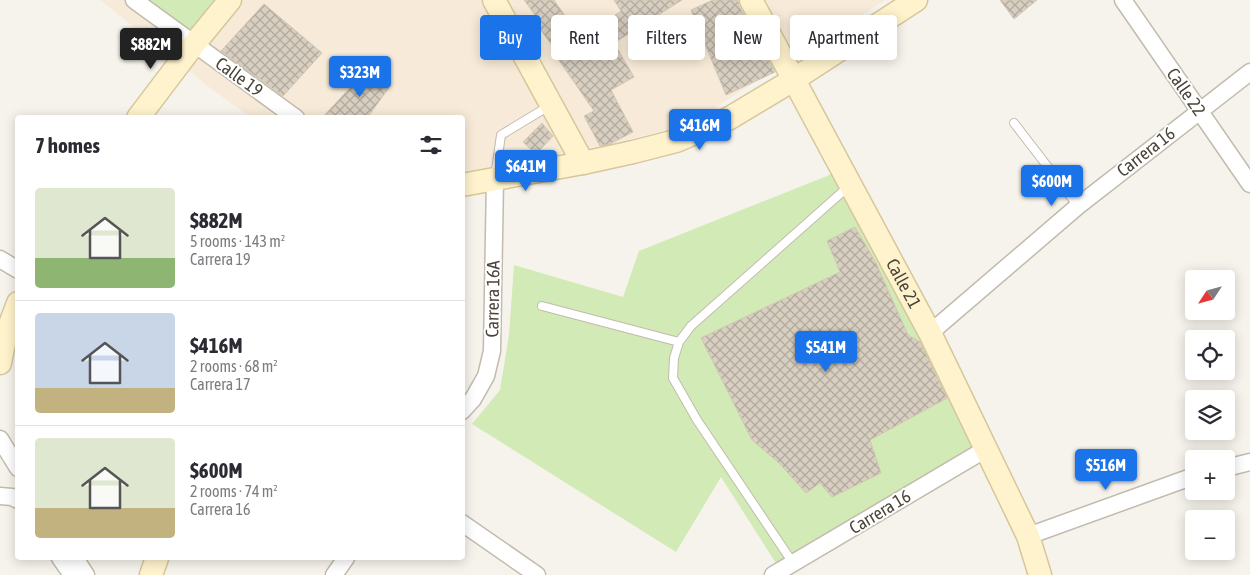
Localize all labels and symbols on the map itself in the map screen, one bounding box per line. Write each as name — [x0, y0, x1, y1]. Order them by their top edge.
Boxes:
pin: $882M — [116, 28, 186, 70]
street label: Calle 19 — [212, 52, 267, 101]
pin: $323M — [325, 56, 395, 98]
street label: Calle 22 — [1162, 64, 1210, 120]
pin: $416M — [665, 108, 735, 151]
street label: Carrera 16 — [1112, 122, 1179, 181]
pin: $641M — [491, 150, 561, 192]
pin: $600M — [1017, 164, 1087, 207]
street label: Calle 21 — [882, 255, 926, 312]
street label: Carrera 16A — [481, 260, 504, 338]
north arrow — [1185, 270, 1235, 320]
pin: $541M — [791, 330, 861, 373]
pin: $516M — [1071, 448, 1141, 491]
street label: Carrera 16 — [845, 485, 914, 538]

